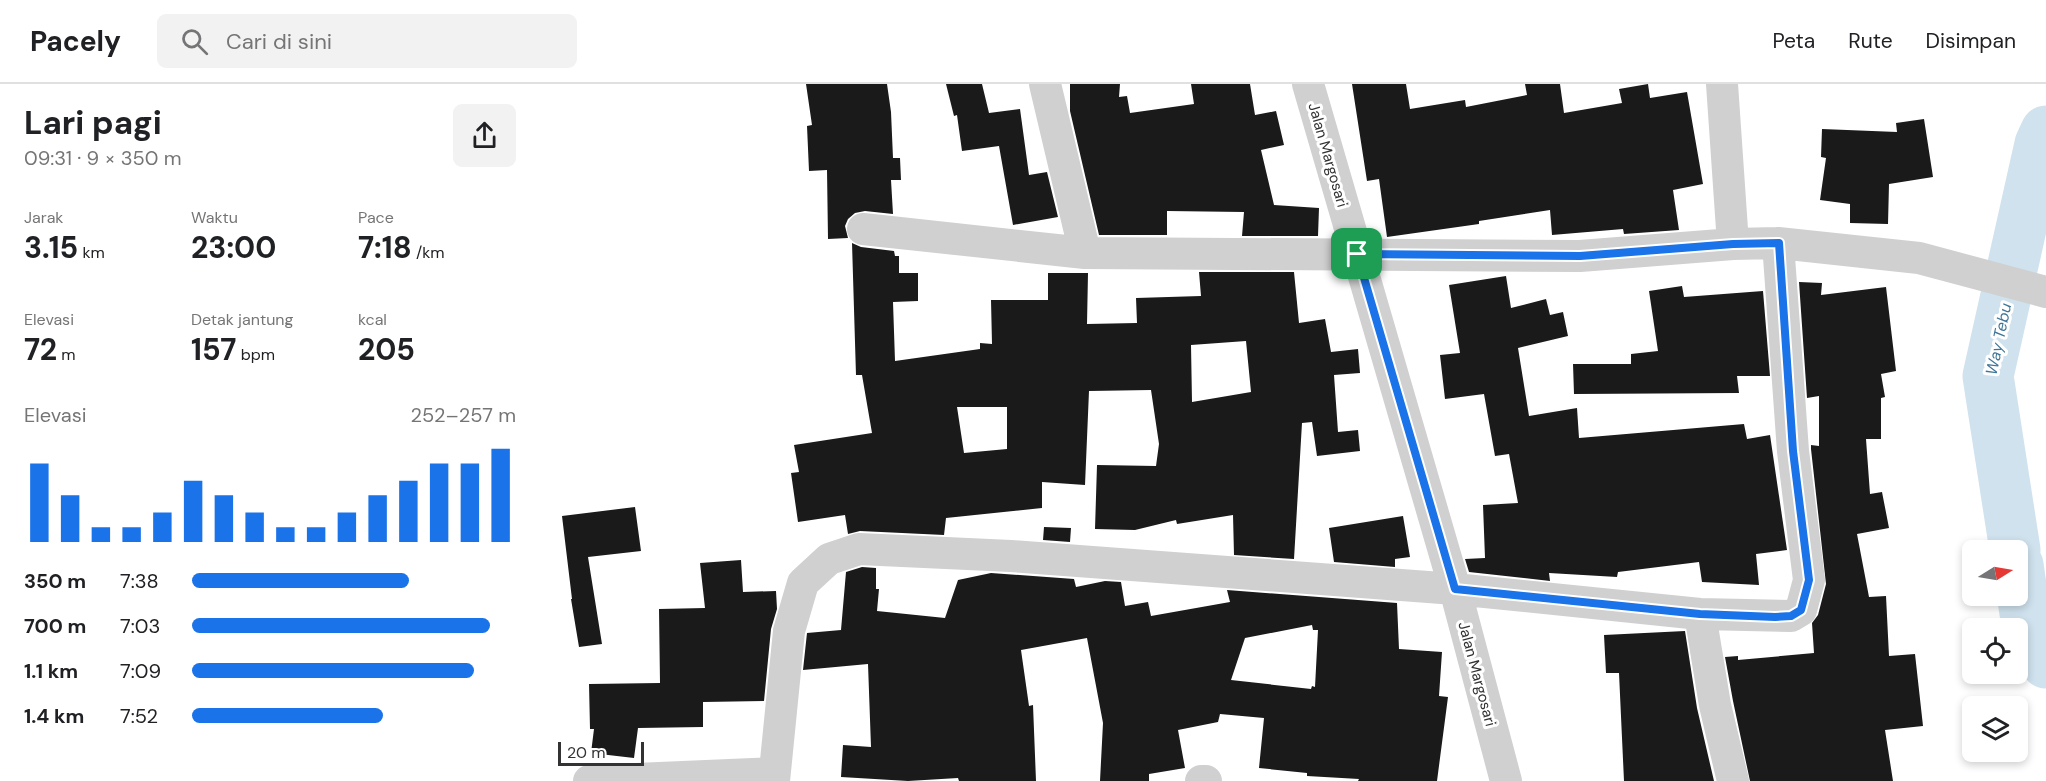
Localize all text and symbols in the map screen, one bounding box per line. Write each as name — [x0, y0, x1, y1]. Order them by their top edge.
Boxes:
search box — [157, 14, 577, 68]
text: Pacely — [30, 23, 121, 60]
icon: search — [178, 25, 211, 58]
text: Cari di sini — [226, 27, 332, 56]
text: Peta — [1772, 27, 1815, 55]
text: Rute — [1848, 27, 1893, 55]
text: Disimpan — [1926, 27, 2016, 55]
street label: Jalan Margosari — [1304, 100, 1352, 210]
text: Lari pagi — [24, 101, 162, 144]
button: share — [453, 104, 516, 167]
text: 09:31 · 9 × 350 m — [24, 145, 182, 171]
text: Jarak — [24, 207, 63, 228]
text: Waktu — [191, 207, 238, 228]
text: Pace — [358, 207, 394, 228]
text: 3.15 — [24, 228, 78, 267]
text: 23:00 — [191, 228, 276, 267]
text: 7:18 — [358, 228, 412, 267]
pin — [1331, 228, 1382, 279]
icon: arrive — [1340, 237, 1373, 270]
text: km — [78, 242, 105, 263]
text: /km — [412, 242, 445, 263]
water label: Way Tebu — [1981, 301, 2016, 377]
text: Elevasi — [24, 309, 74, 330]
text: Detak jantung — [191, 309, 293, 330]
text: kcal — [358, 309, 387, 330]
text: 72 — [24, 330, 57, 369]
text: 157 — [191, 330, 236, 369]
text: 205 — [358, 330, 415, 369]
text: m — [57, 344, 76, 365]
text: bpm — [236, 344, 275, 365]
text: Elevasi — [24, 402, 86, 428]
text: 252–257 m — [411, 402, 516, 428]
north arrow — [1962, 540, 2028, 606]
map controls — [1962, 540, 2028, 762]
text: 350 m — [24, 568, 86, 594]
text: 7:38 — [120, 568, 159, 594]
text: 700 m — [24, 613, 86, 639]
text: 7:03 — [120, 613, 160, 639]
button: locate — [1962, 618, 2028, 684]
street label: Jalan Margosari — [1453, 619, 1501, 729]
text: 1.1 km — [24, 658, 78, 684]
text: 7:09 — [120, 658, 161, 684]
button: layers — [1962, 696, 2028, 762]
text: 1.4 km — [24, 703, 84, 729]
text: 7:52 — [120, 703, 158, 729]
scale bar — [558, 739, 644, 766]
text: 20 m — [567, 742, 606, 763]

